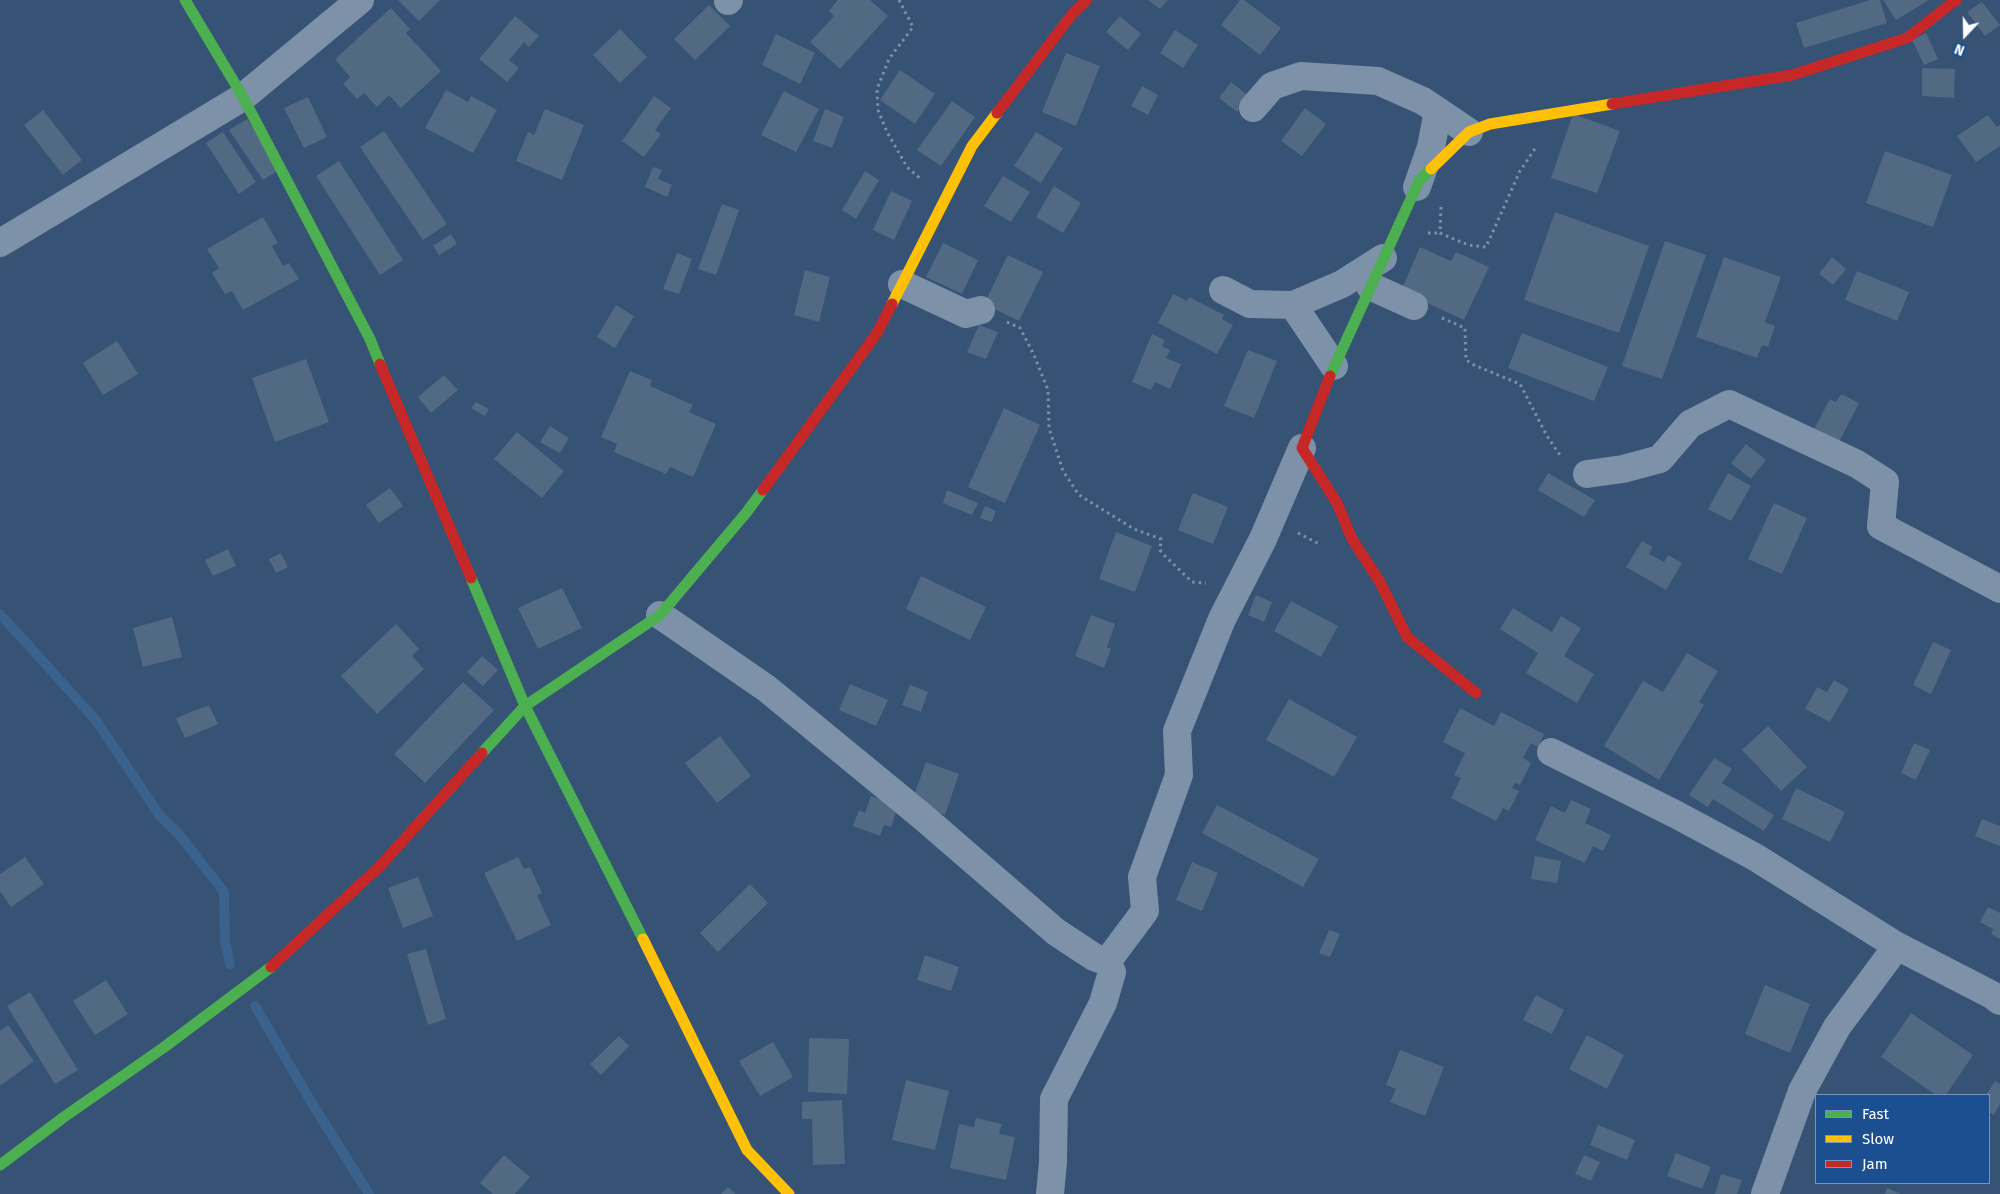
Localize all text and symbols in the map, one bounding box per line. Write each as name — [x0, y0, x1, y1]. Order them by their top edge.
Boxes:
north arrow — [1940, 10, 1990, 60]
text: N — [1952, 40, 1967, 59]
legend — [1815, 1094, 1990, 1184]
text: Fast — [1862, 1105, 1889, 1123]
text: Slow — [1862, 1130, 1894, 1148]
text: Jam — [1862, 1155, 1888, 1173]

